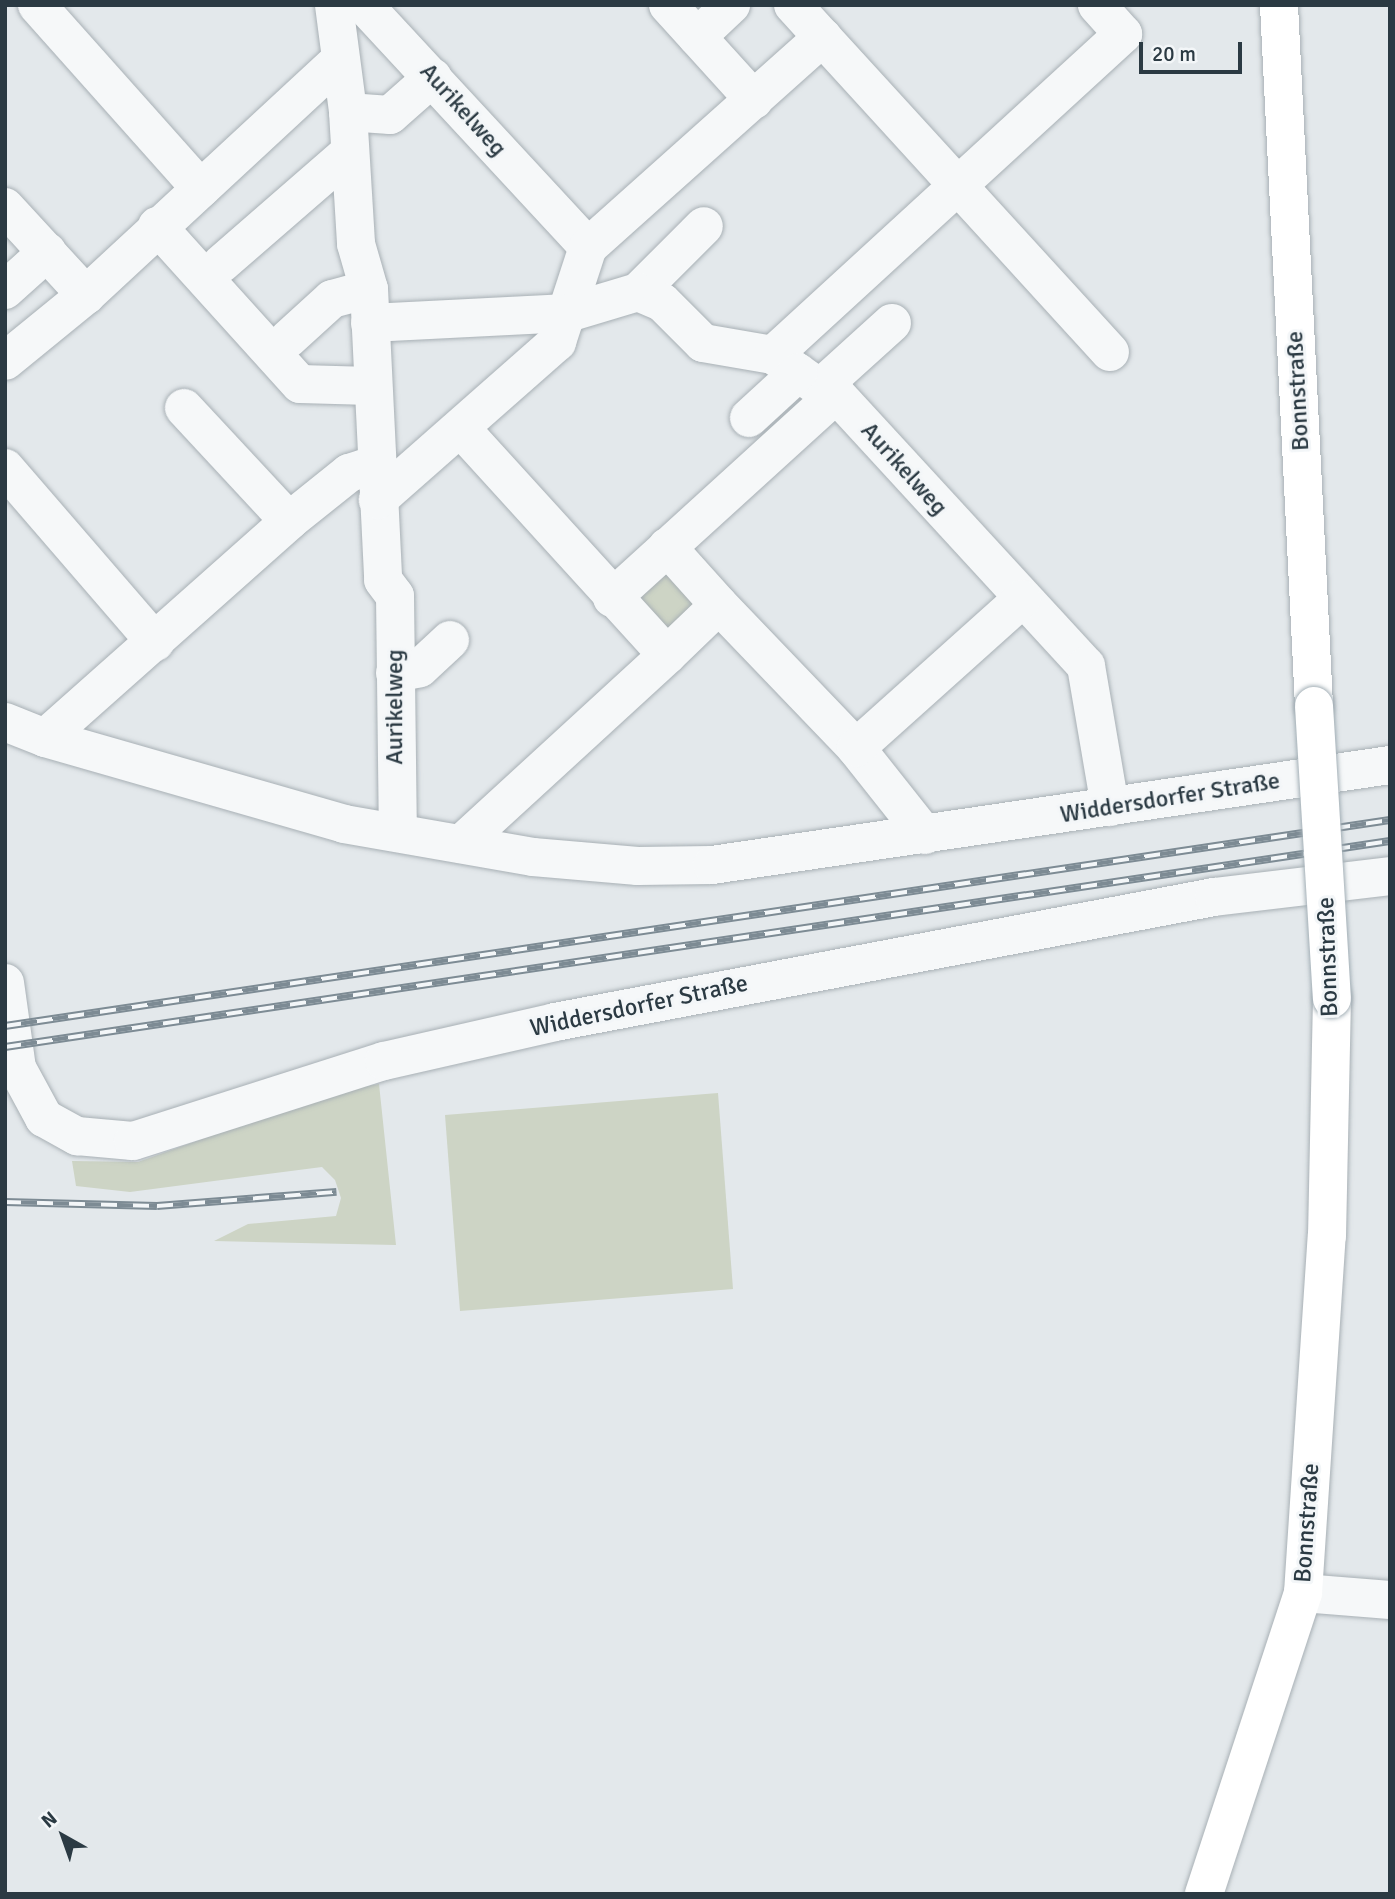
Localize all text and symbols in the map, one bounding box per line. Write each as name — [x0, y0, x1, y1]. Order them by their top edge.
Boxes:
scale bar — [1143, 28, 1246, 72]
text: 20 m — [1152, 41, 1196, 67]
street label: Aurikelweg — [414, 57, 512, 163]
street label: Bonnstraße — [1280, 330, 1316, 452]
street label: Aurikelweg — [855, 416, 953, 522]
street label: Aurikelweg — [381, 649, 409, 765]
street label: Widdersdorfer Straße — [1058, 766, 1282, 830]
street label: Bonnstraße — [1312, 897, 1344, 1017]
street label: Widdersdorfer Straße — [527, 969, 751, 1043]
street label: Bonnstraße — [1288, 1462, 1326, 1584]
north arrow — [28, 1801, 98, 1871]
text: N — [37, 1806, 62, 1833]

